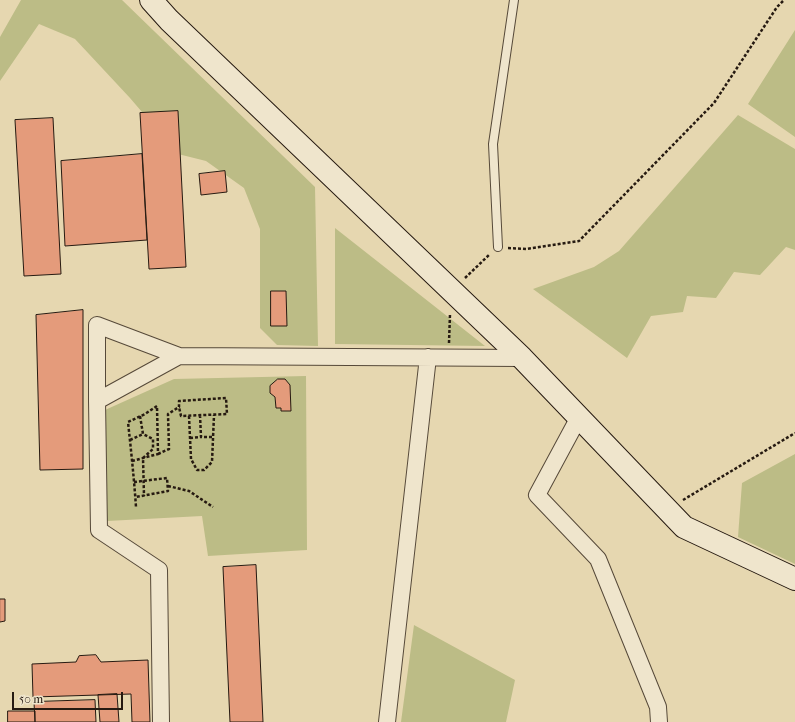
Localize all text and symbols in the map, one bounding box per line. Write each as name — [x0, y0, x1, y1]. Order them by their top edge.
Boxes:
scale bar — [14, 684, 125, 710]
text: 50 m — [19, 692, 43, 706]

